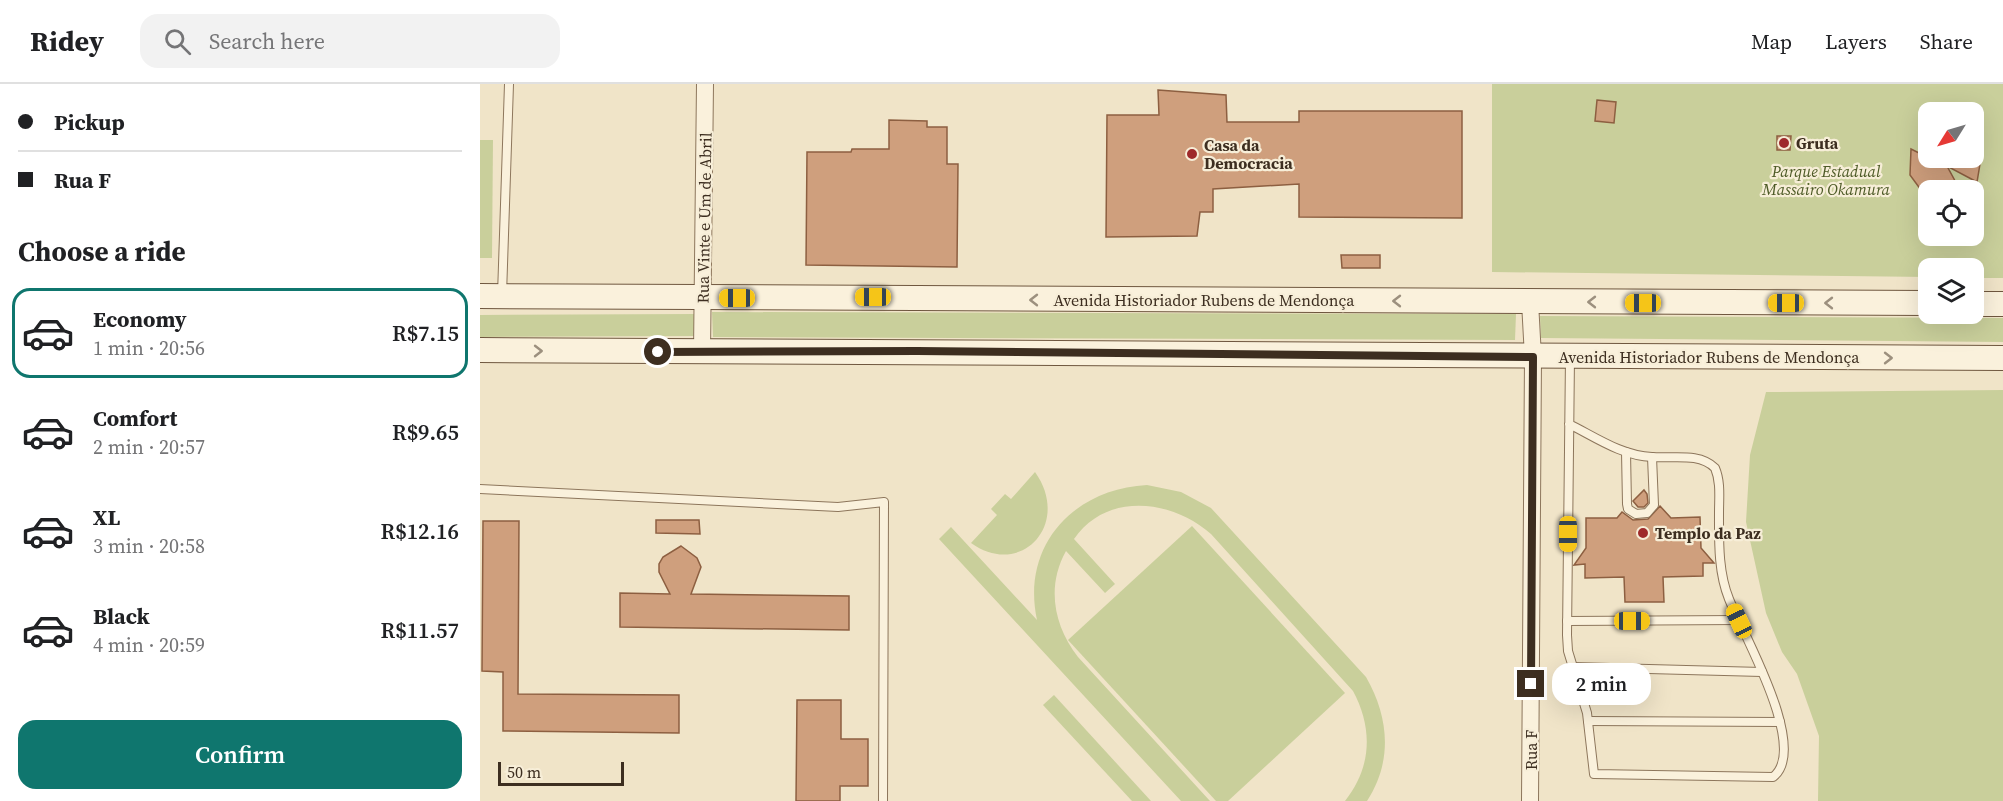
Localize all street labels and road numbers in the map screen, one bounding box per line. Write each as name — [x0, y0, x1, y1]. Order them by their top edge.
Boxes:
street label: Rua Vinte e Um de Abril — [692, 132, 716, 304]
street label: Avenida Historiador Rubens de Mendonça — [1054, 289, 1355, 311]
street label: Avenida Historiador Rubens de Mendonça — [1559, 346, 1860, 368]
street label: Rua F — [1520, 730, 1542, 770]

